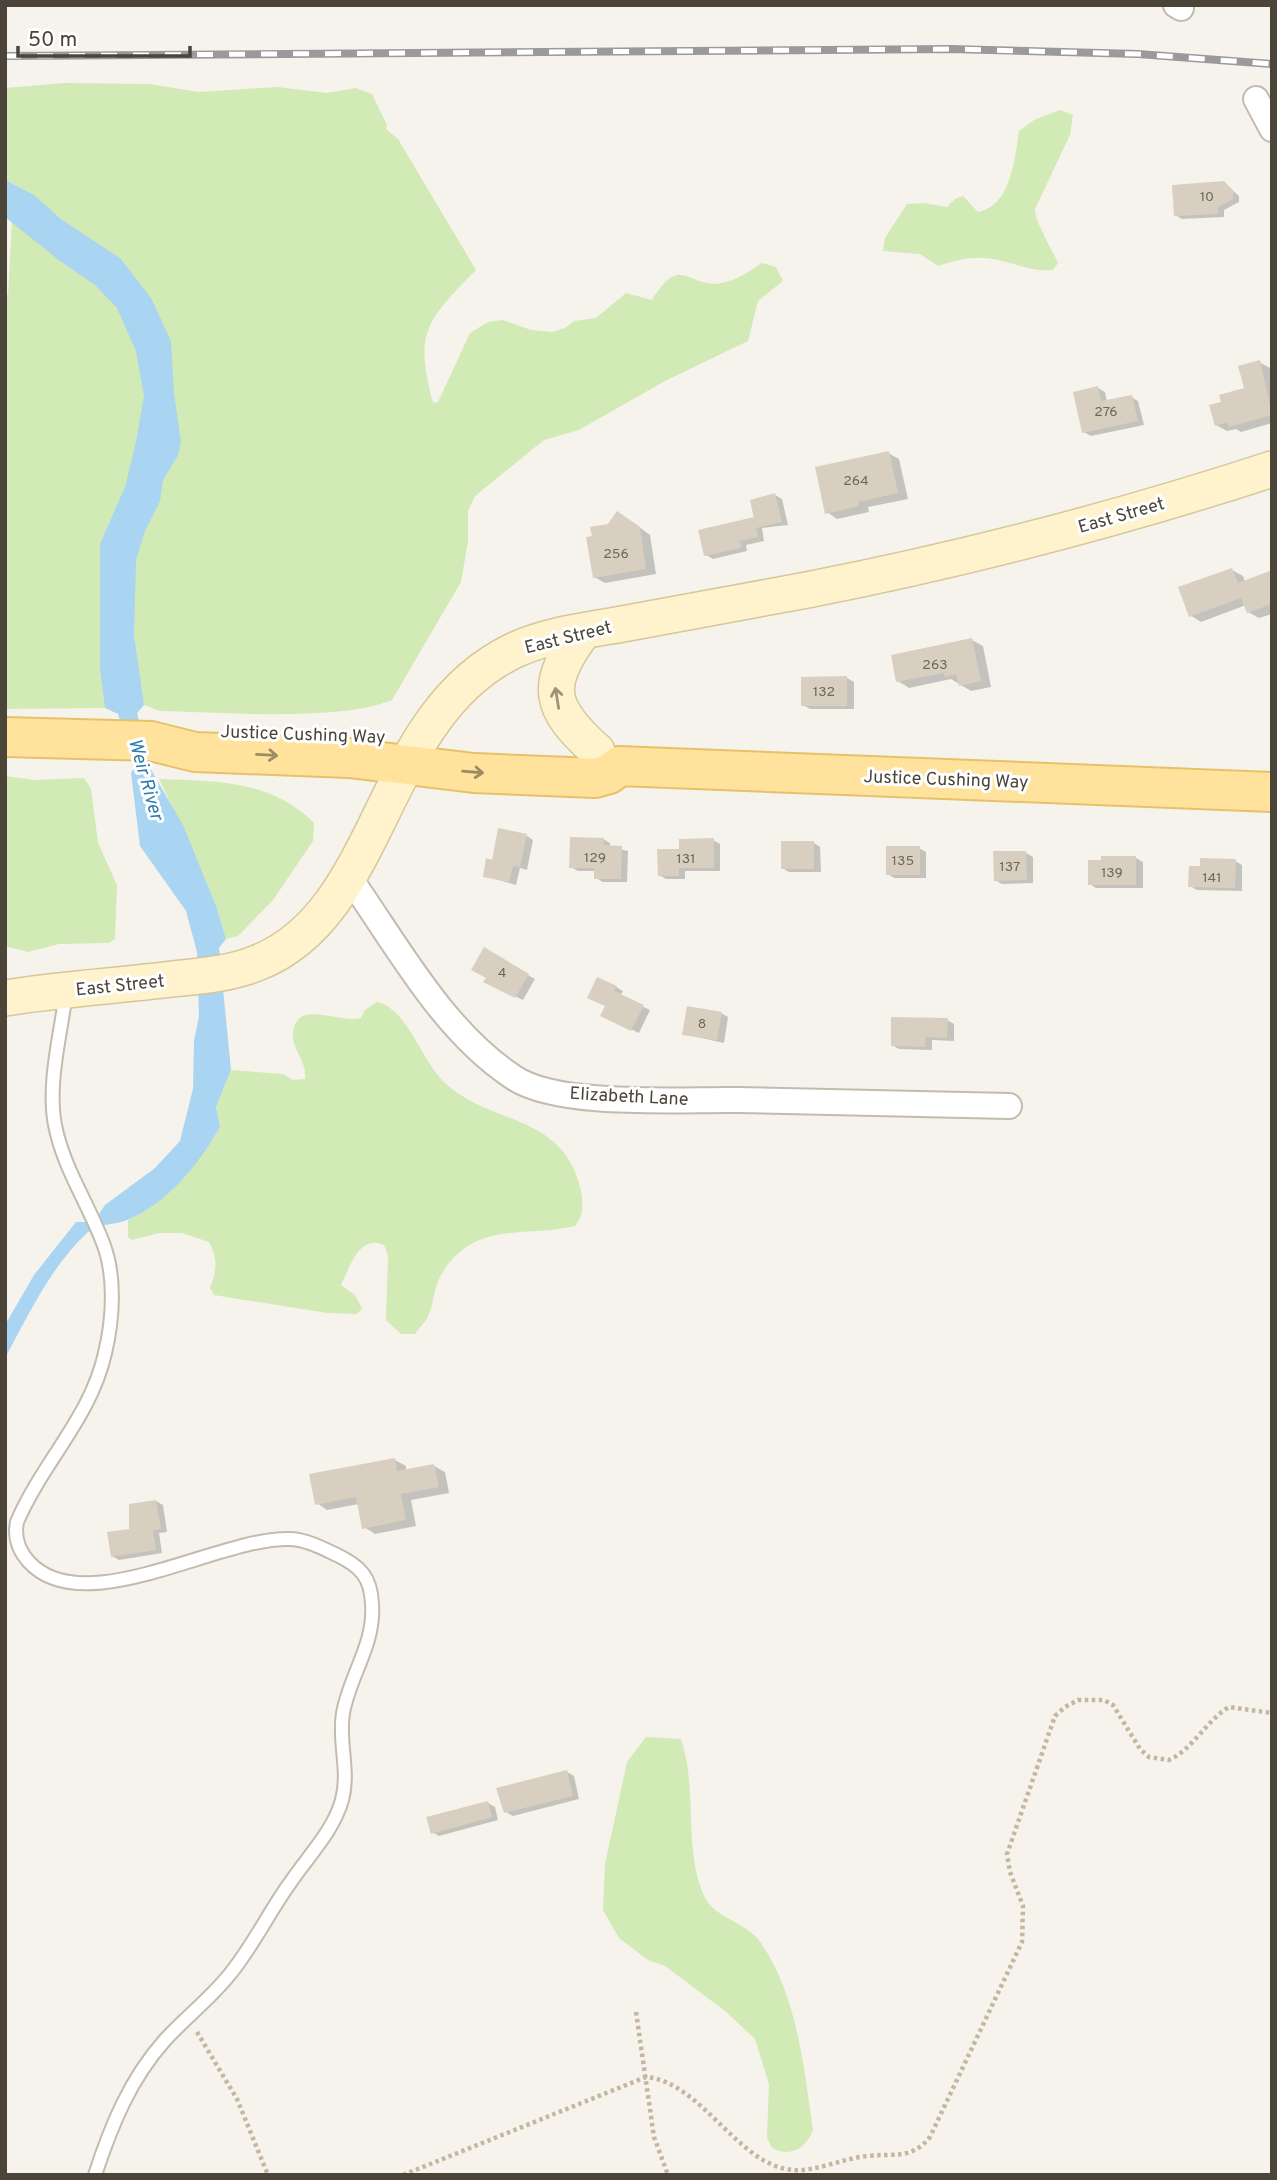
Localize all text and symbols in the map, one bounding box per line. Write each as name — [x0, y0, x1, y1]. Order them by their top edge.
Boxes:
scale bar — [18, 14, 189, 58]
text: 50 m — [28, 27, 77, 54]
house number: 10 — [1200, 189, 1214, 206]
house number: 276 — [1094, 404, 1118, 421]
house number: 264 — [843, 473, 869, 490]
street label: East Street — [1075, 493, 1167, 540]
house number: 256 — [603, 546, 629, 563]
street label: East Street — [522, 617, 614, 660]
house number: 263 — [922, 657, 948, 674]
house number: 132 — [813, 684, 835, 701]
one-way arrow — [550, 687, 563, 710]
street label: Justice Cushing Way — [220, 721, 386, 750]
water label: Weir River — [122, 736, 169, 825]
one-way arrow — [255, 748, 278, 761]
one-way arrow — [461, 766, 484, 779]
street label: Justice Cushing Way — [863, 766, 1029, 795]
house number: 129 — [584, 850, 606, 867]
house number: 131 — [677, 851, 695, 868]
house number: 135 — [892, 853, 914, 870]
house number: 137 — [1000, 859, 1020, 876]
house number: 139 — [1101, 865, 1123, 882]
house number: 141 — [1203, 870, 1221, 887]
house number: 4 — [498, 965, 506, 982]
street label: East Street — [75, 970, 166, 1003]
house number: 8 — [698, 1016, 706, 1033]
street label: Elizabeth Lane — [569, 1083, 689, 1112]

